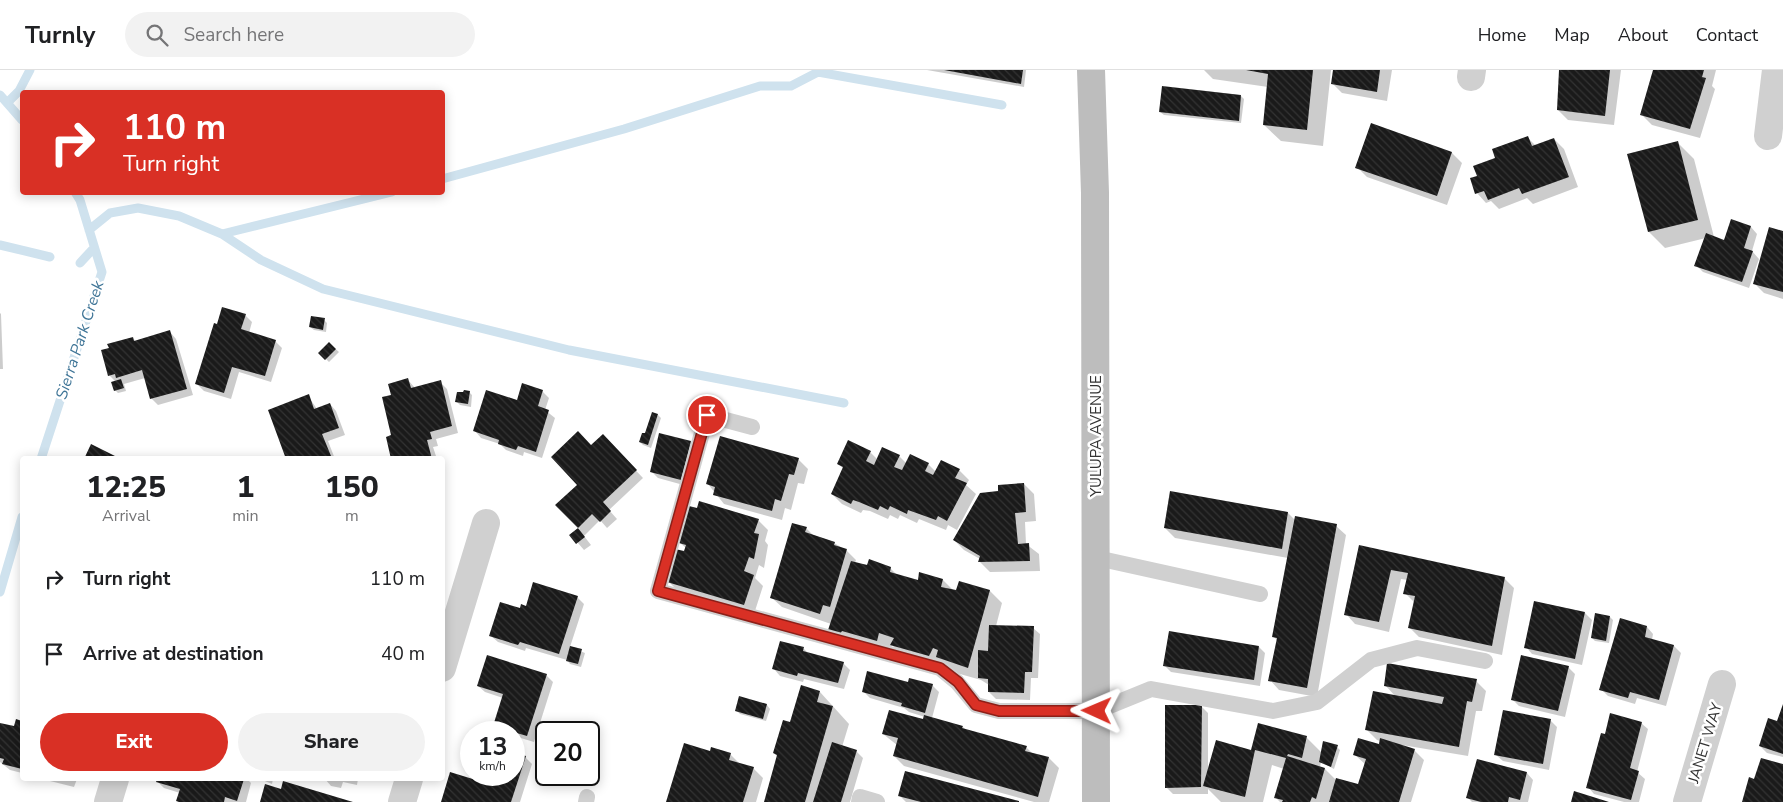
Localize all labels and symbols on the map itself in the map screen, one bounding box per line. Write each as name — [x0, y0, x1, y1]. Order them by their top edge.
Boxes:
water label: Sierra Park Creek — [50, 277, 110, 402]
street label: YULUPA AVENUE — [1086, 375, 1106, 498]
pin — [686, 394, 728, 436]
position arrow — [1070, 684, 1122, 736]
street label: JANET WAY — [1683, 699, 1727, 787]
speed limit sign: 20 — [535, 721, 600, 786]

